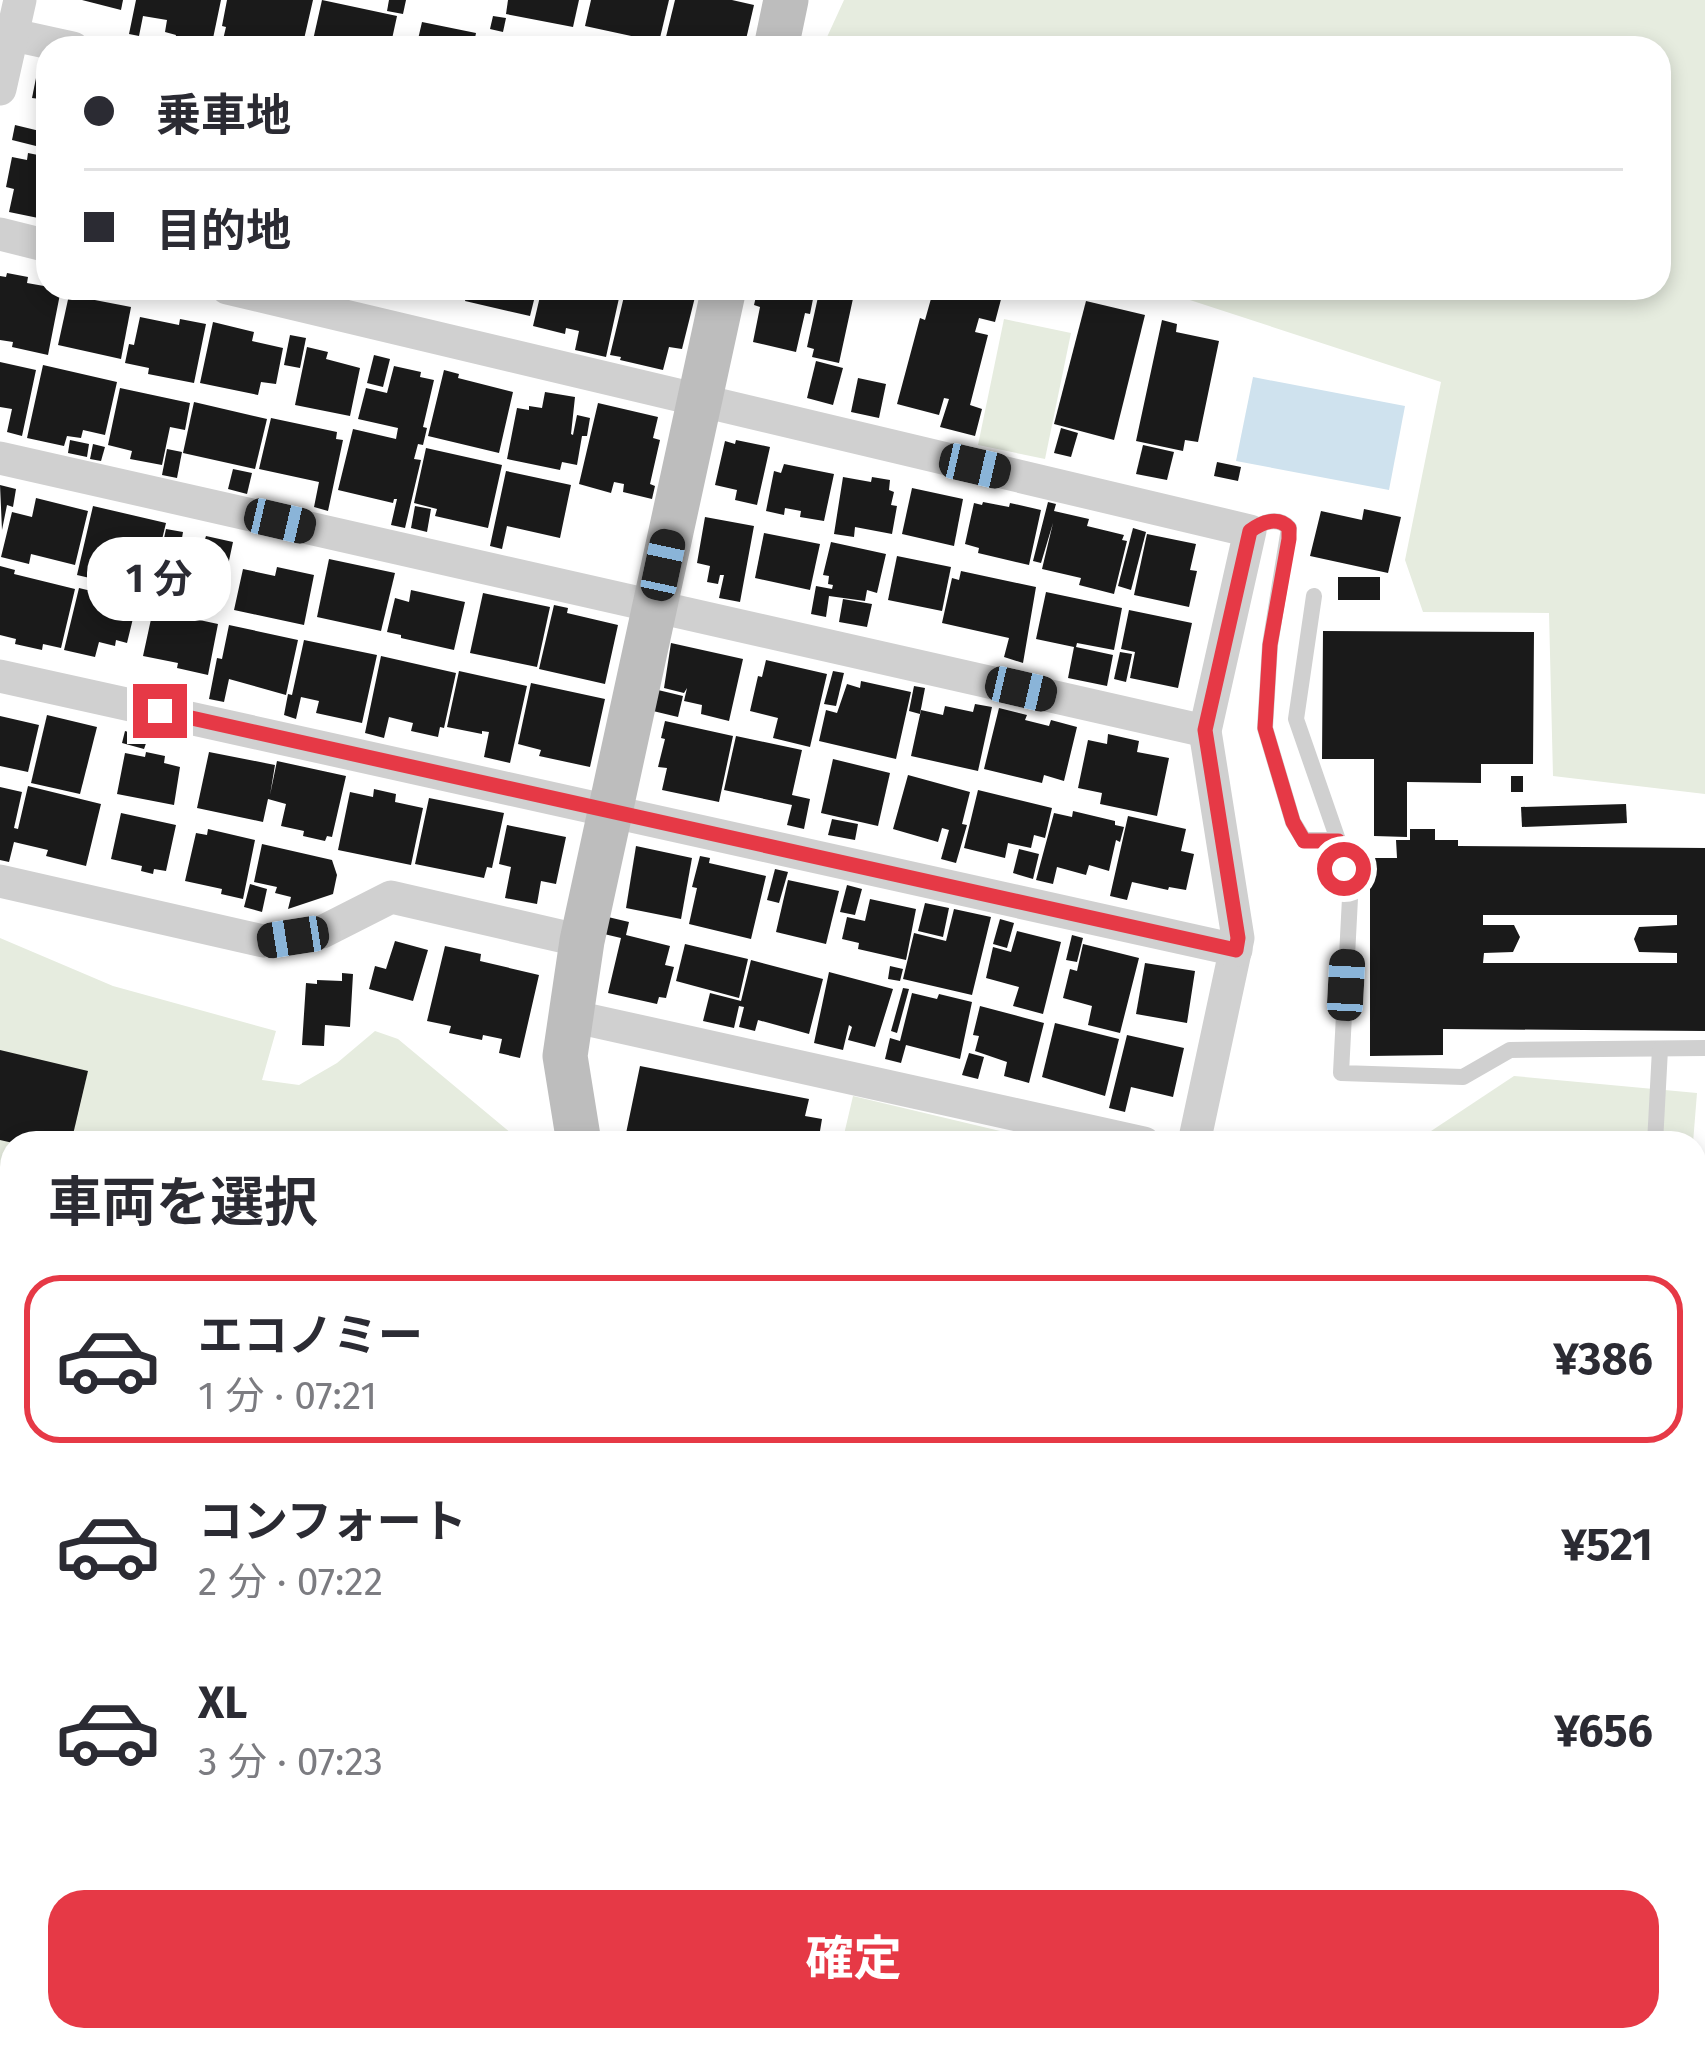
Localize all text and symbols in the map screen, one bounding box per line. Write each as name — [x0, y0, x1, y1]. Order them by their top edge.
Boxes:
text: 乗車地 — [156, 89, 291, 143]
text: 目的地 — [156, 204, 291, 258]
car — [936, 440, 1014, 492]
car — [241, 495, 319, 547]
car — [638, 526, 688, 604]
callout: 1 分 — [88, 537, 232, 621]
text: 1 分 — [126, 556, 192, 602]
car — [982, 663, 1060, 715]
route end — [133, 684, 187, 738]
route start — [1317, 842, 1371, 896]
car — [255, 914, 331, 960]
car — [1326, 948, 1366, 1022]
text: 車両を選択 — [48, 1171, 318, 1235]
icon: car — [54, 1305, 162, 1413]
text: エコノミー — [198, 1309, 423, 1363]
text: ¥386 — [1553, 1332, 1653, 1386]
text: 1 分 · 07:21 — [198, 1373, 377, 1419]
icon: car — [54, 1491, 162, 1599]
text: コンフォート — [198, 1495, 467, 1549]
text: ¥521 — [1561, 1518, 1653, 1572]
text: 2 分 · 07:22 — [198, 1559, 383, 1605]
text: XL — [198, 1676, 247, 1730]
icon: car — [54, 1677, 162, 1785]
text: ¥656 — [1554, 1704, 1653, 1758]
text: 3 分 · 07:23 — [198, 1739, 383, 1785]
button: 確定 — [48, 1890, 1659, 2028]

